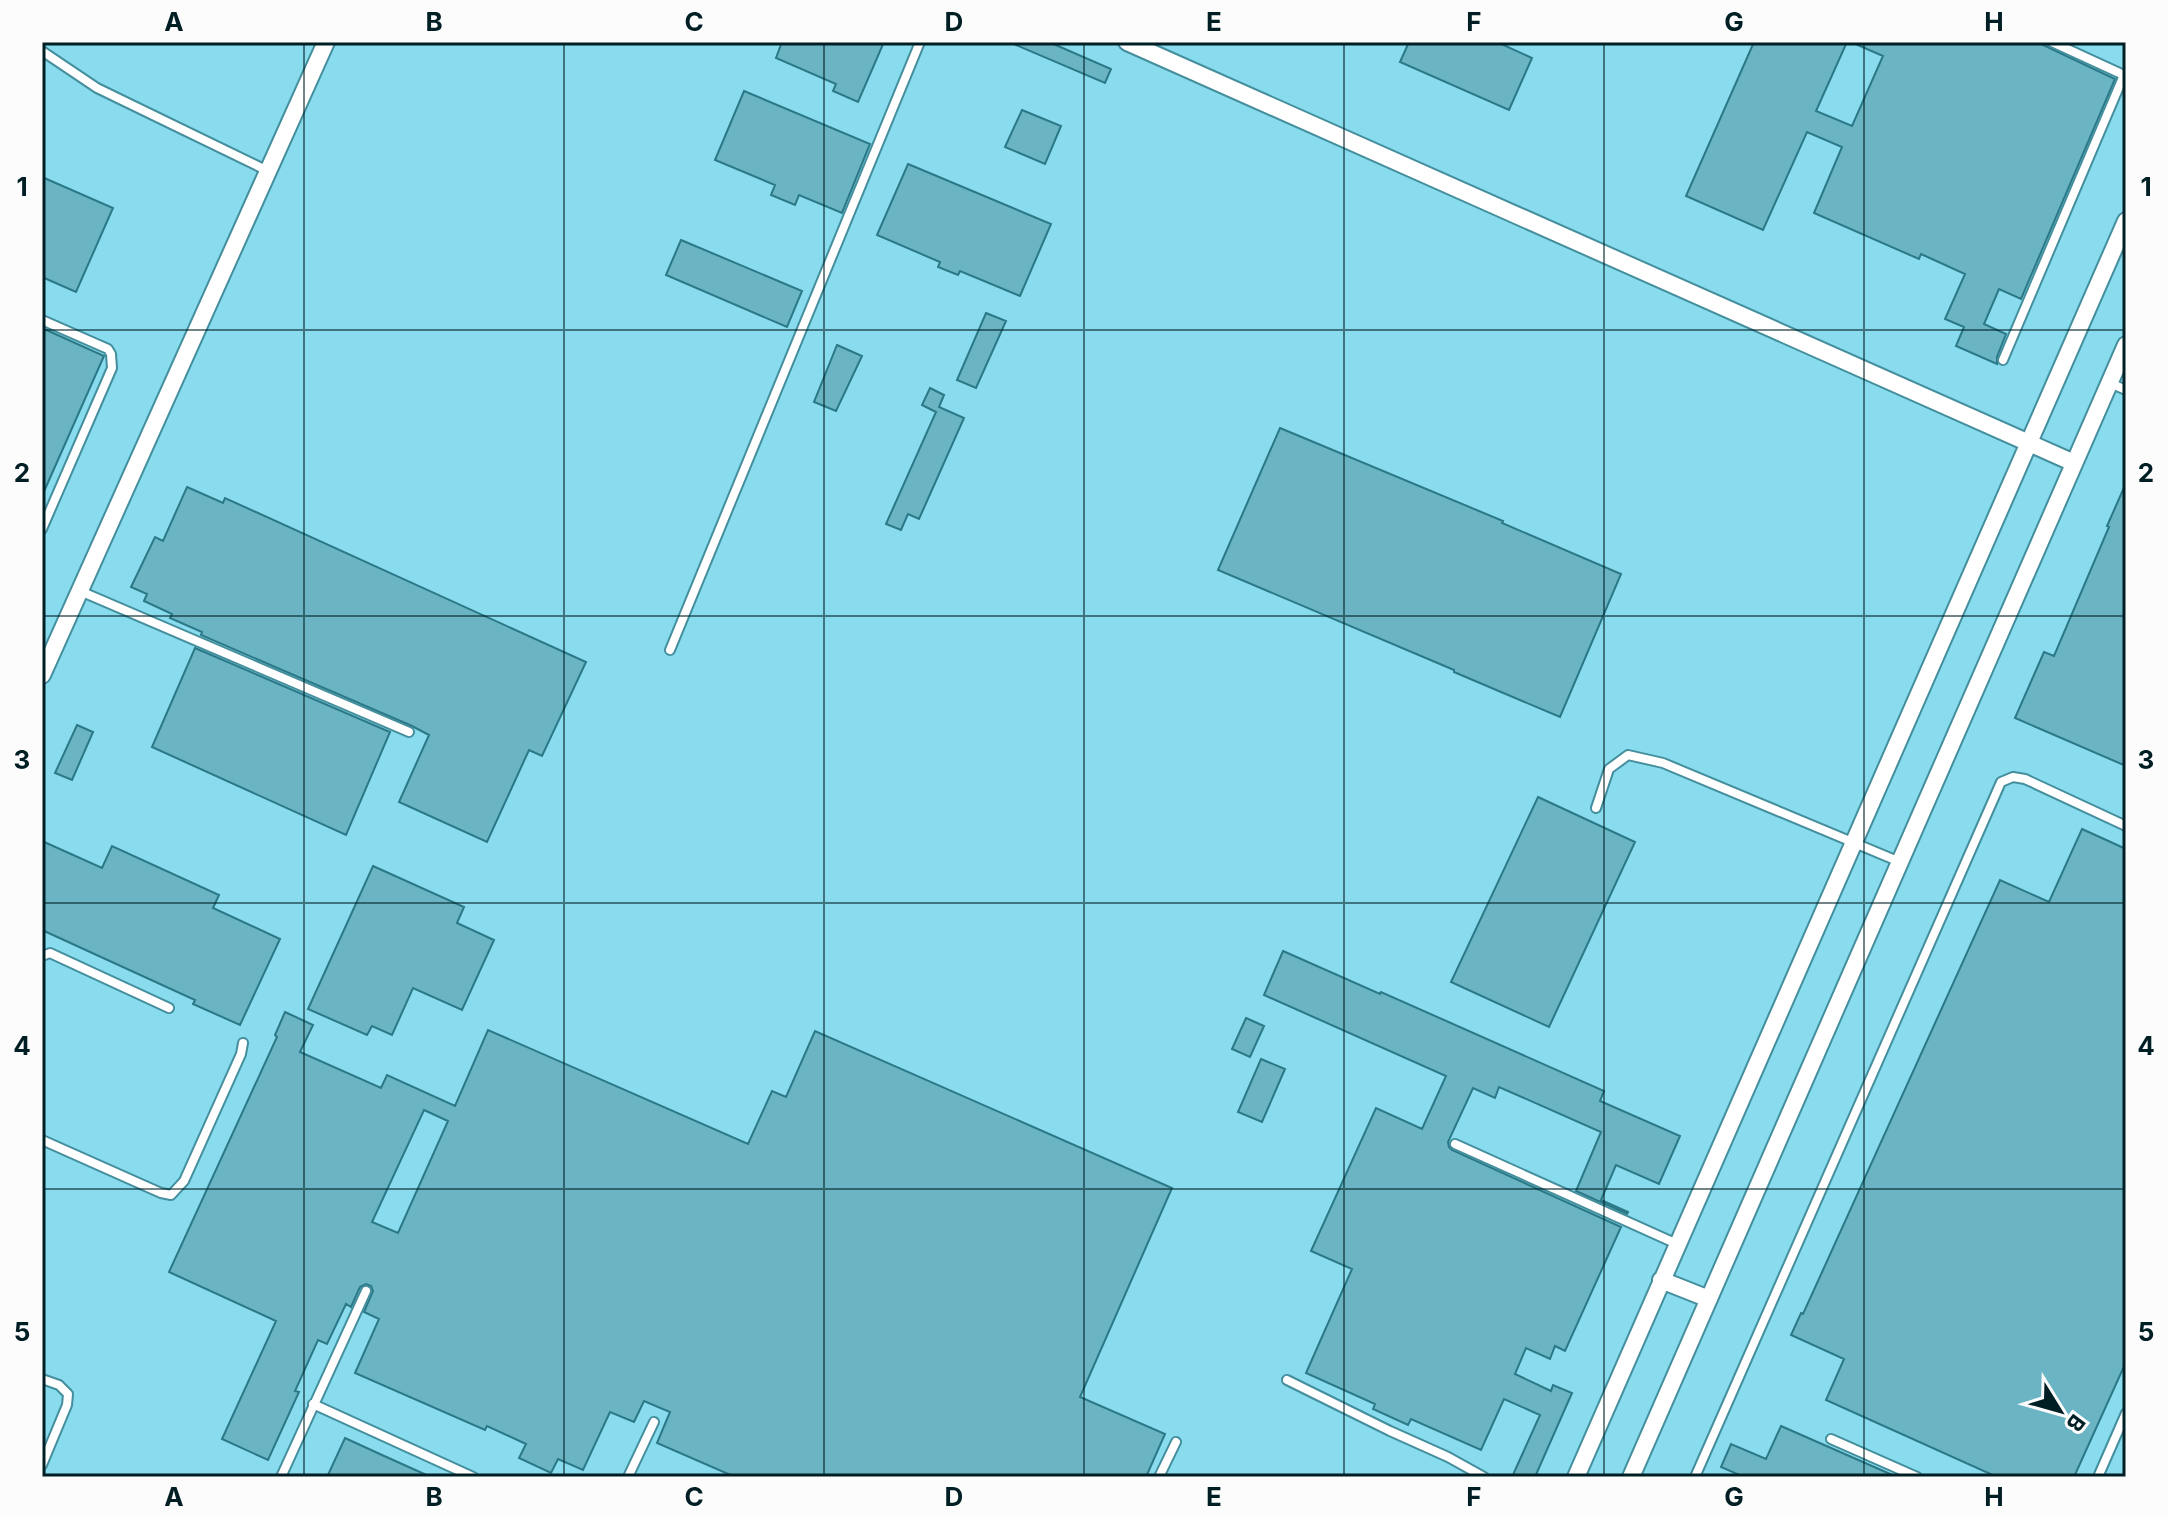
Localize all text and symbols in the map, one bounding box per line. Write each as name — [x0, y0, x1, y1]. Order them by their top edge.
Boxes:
text: A — [164, 6, 184, 37]
text: B — [425, 6, 443, 37]
text: C — [684, 6, 704, 37]
text: D — [945, 6, 963, 37]
text: E — [1206, 6, 1222, 37]
text: F — [1466, 6, 1482, 37]
text: G — [1724, 6, 1744, 37]
text: H — [1984, 6, 2004, 37]
text: 1 — [16, 171, 28, 202]
text: 1 — [2140, 171, 2152, 202]
text: 2 — [14, 457, 30, 488]
text: 2 — [2138, 457, 2154, 488]
text: 3 — [14, 744, 30, 775]
text: 3 — [2138, 744, 2154, 775]
text: 4 — [13, 1030, 31, 1061]
text: 4 — [2137, 1030, 2155, 1061]
text: 5 — [14, 1316, 30, 1347]
text: 5 — [2138, 1316, 2154, 1347]
north arrow — [2020, 1371, 2100, 1451]
text: B — [2061, 1409, 2091, 1437]
text: A — [164, 1481, 184, 1512]
text: B — [425, 1481, 443, 1512]
text: C — [684, 1481, 704, 1512]
text: D — [945, 1481, 963, 1512]
text: E — [1206, 1481, 1222, 1512]
text: F — [1466, 1481, 1482, 1512]
text: G — [1724, 1481, 1744, 1512]
text: H — [1984, 1481, 2004, 1512]

